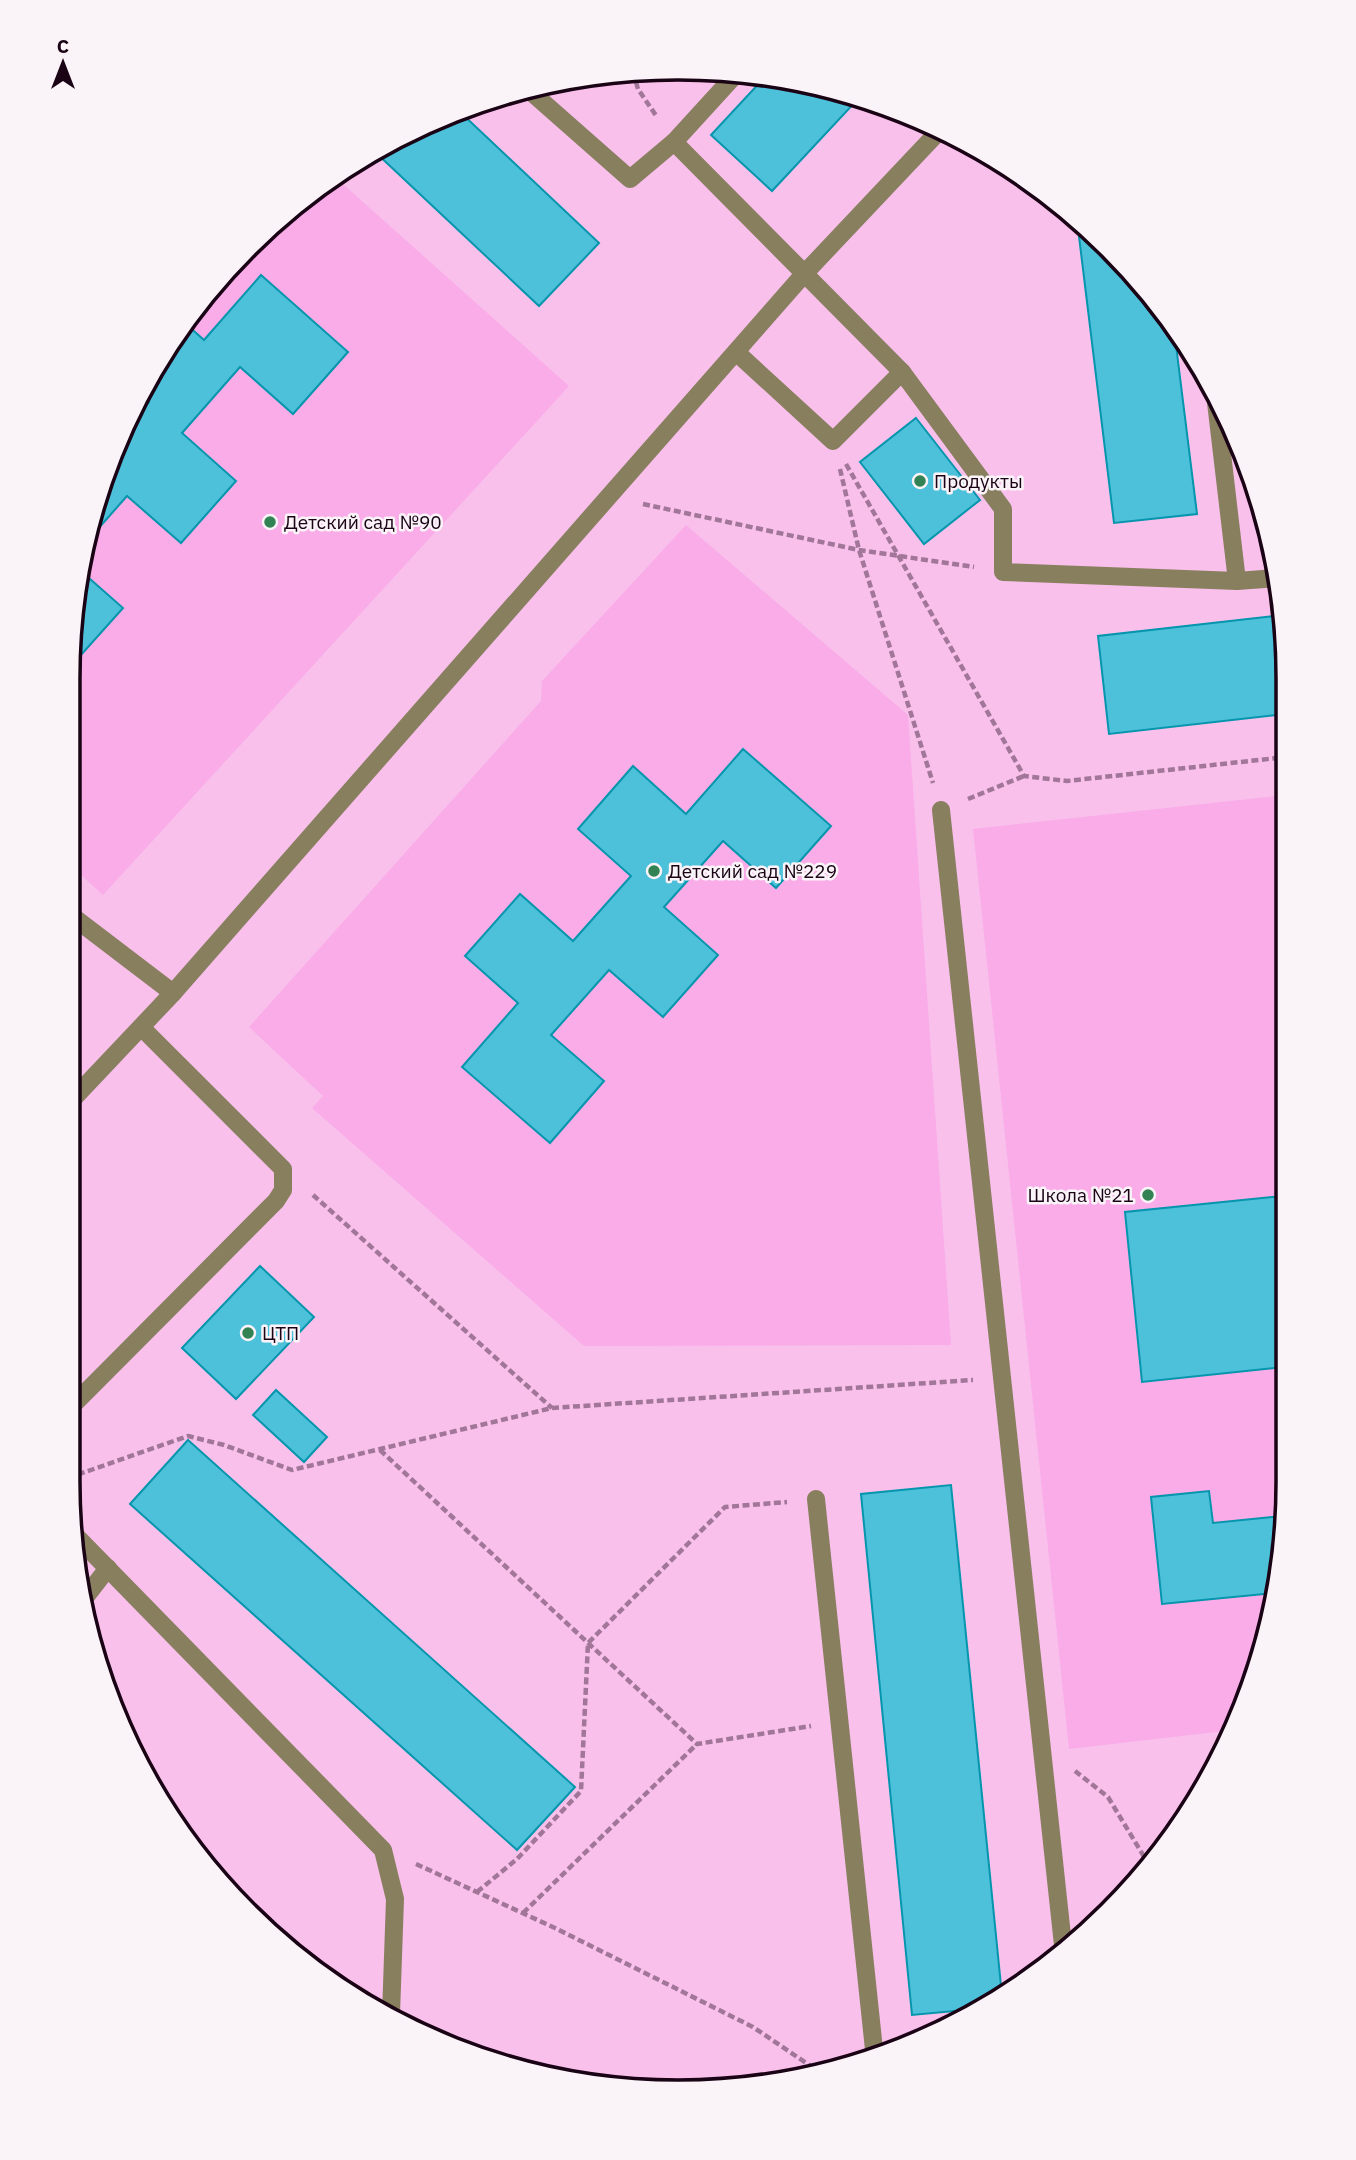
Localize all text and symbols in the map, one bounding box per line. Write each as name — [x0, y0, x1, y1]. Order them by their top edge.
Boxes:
north arrow — [28, 28, 98, 98]
text: С — [57, 34, 69, 58]
place label: Продукты — [934, 469, 1023, 493]
marker: Продукты — [912, 473, 928, 489]
place label: Детский сад №90 — [284, 510, 442, 534]
marker: Детский сад №90 — [262, 514, 278, 530]
place label: Детский сад №229 — [668, 859, 837, 883]
marker: Детский сад №229 — [646, 863, 662, 879]
place label: Школа №21 — [1027, 1183, 1134, 1207]
marker: Школа №21 — [1140, 1187, 1156, 1203]
place label: ЦТП — [262, 1321, 299, 1345]
marker: ЦТП — [240, 1325, 256, 1341]

